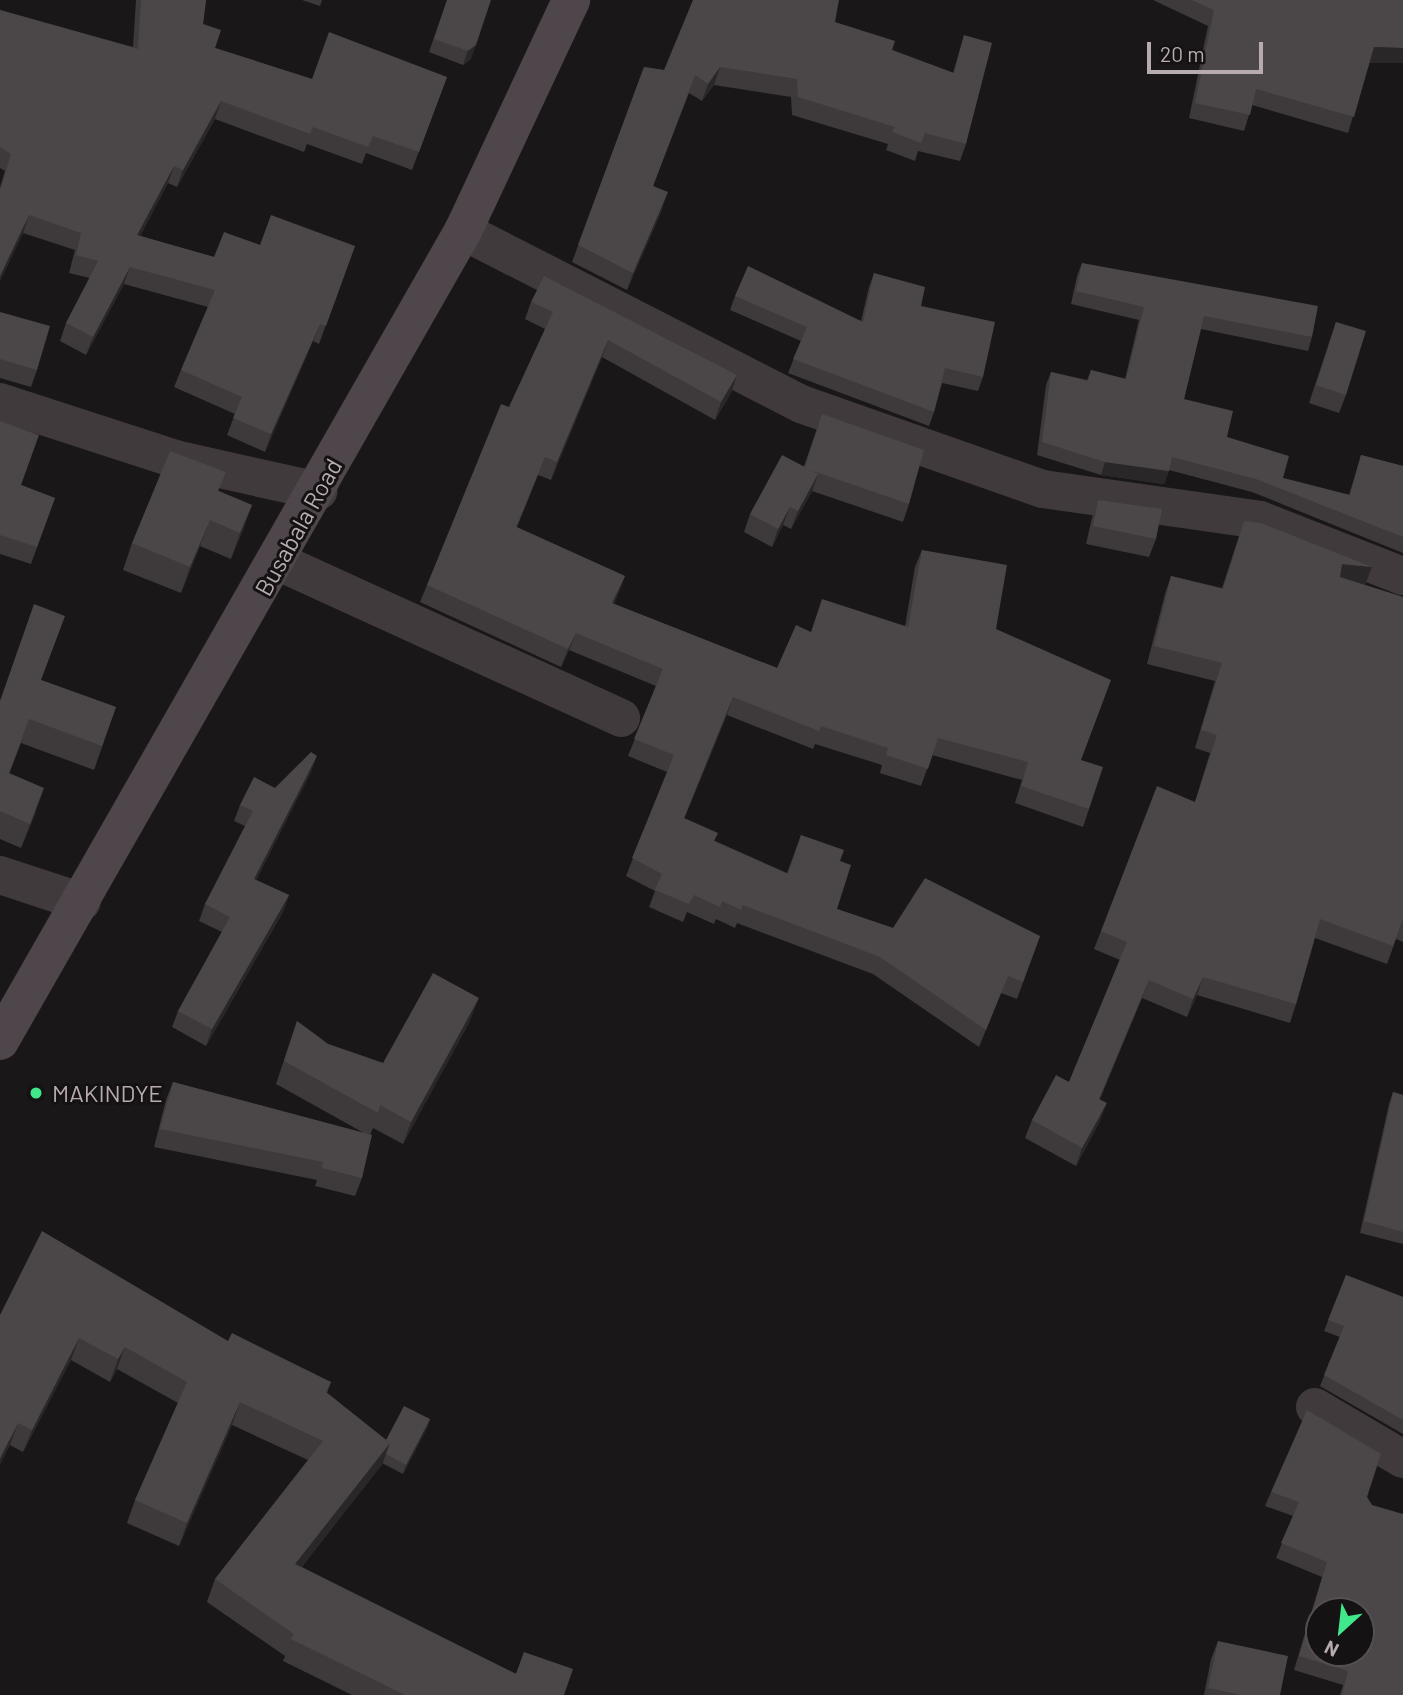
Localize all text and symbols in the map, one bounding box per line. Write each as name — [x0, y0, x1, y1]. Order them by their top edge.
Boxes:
scale bar — [1151, 28, 1266, 72]
text: 20 m — [1160, 41, 1205, 66]
street label: Busabala Road — [248, 453, 348, 601]
place label: MAKINDYE — [52, 1079, 163, 1107]
marker: MAKINDYE — [26, 1083, 46, 1103]
north arrow — [1305, 1597, 1375, 1667]
text: N — [1320, 1636, 1342, 1662]

